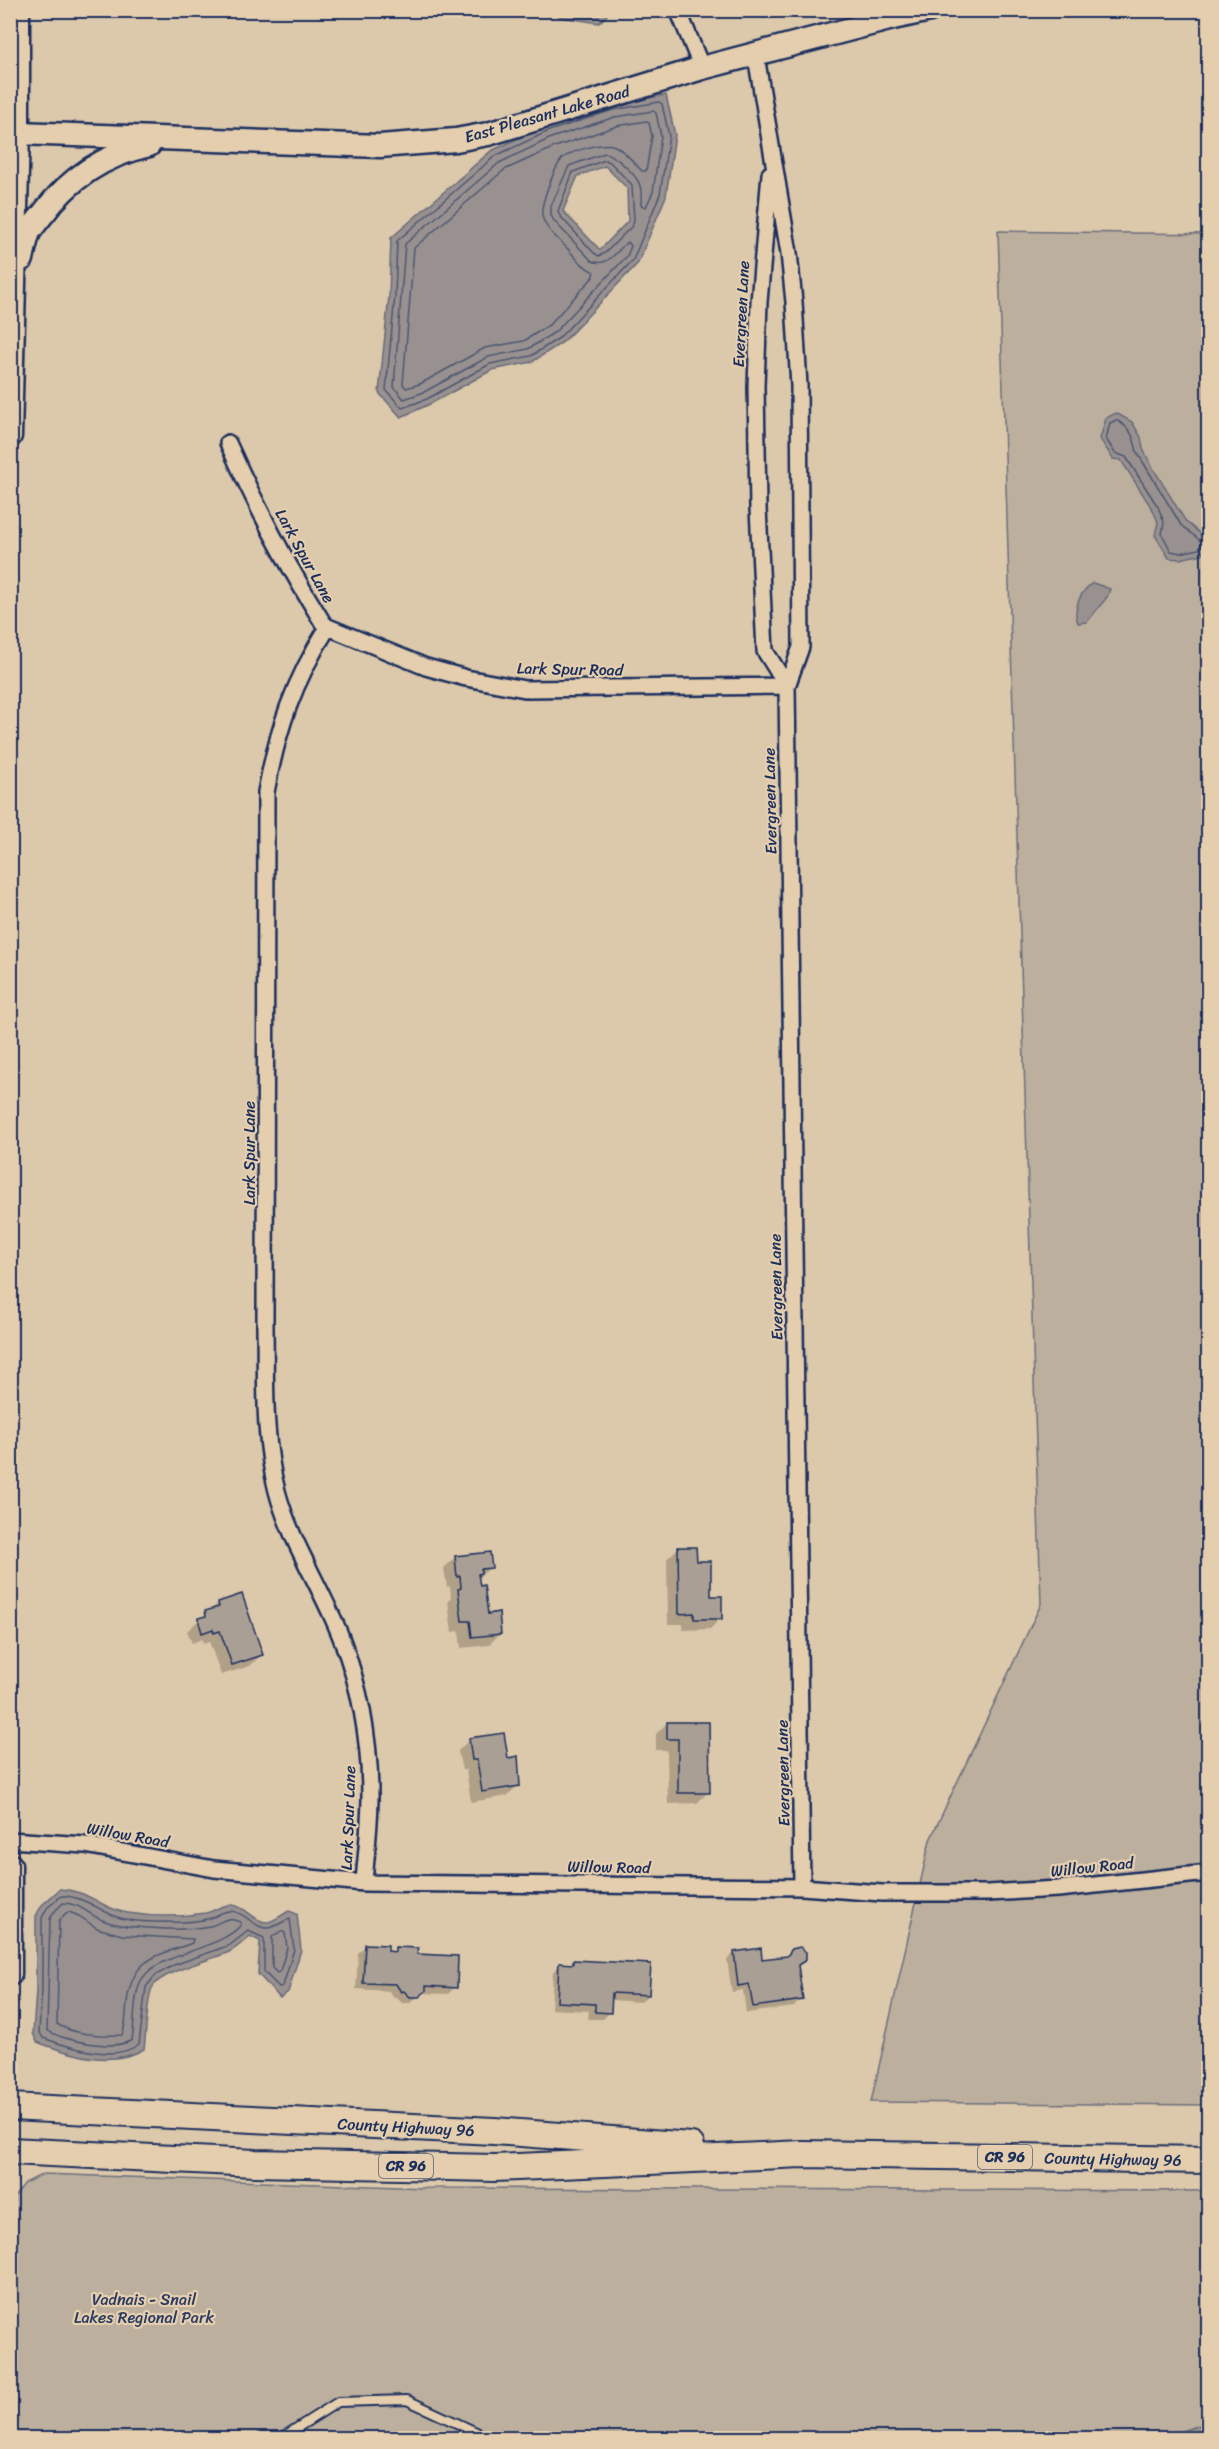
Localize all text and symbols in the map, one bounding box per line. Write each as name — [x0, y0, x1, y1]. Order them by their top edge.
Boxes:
street label: East Pleasant Lake Road — [461, 76, 635, 151]
street label: Evergreen Lane — [724, 260, 758, 368]
street label: Lark Spur Lane — [267, 503, 343, 609]
street label: Lark Spur Road — [517, 654, 625, 684]
street label: Evergreen Lane — [755, 747, 785, 855]
street label: Lark Spur Lane — [235, 1101, 264, 1205]
street label: Evergreen Lane — [761, 1233, 791, 1341]
street label: Evergreen Lane — [768, 1719, 798, 1827]
street label: Lark Spur Lane — [332, 1765, 364, 1871]
street label: Willow Road — [84, 1813, 173, 1857]
street label: Willow Road — [1049, 1848, 1137, 1886]
street label: Willow Road — [567, 1852, 652, 1882]
street label: County Highway 96 — [337, 2109, 475, 2145]
street label: County Highway 96 — [1044, 2143, 1182, 2175]
road number: CR 96 — [978, 2145, 1032, 2169]
road number: CR 96 — [379, 2154, 433, 2178]
park label: Vadnais - Snail Lakes Regional Park — [74, 2285, 214, 2332]

